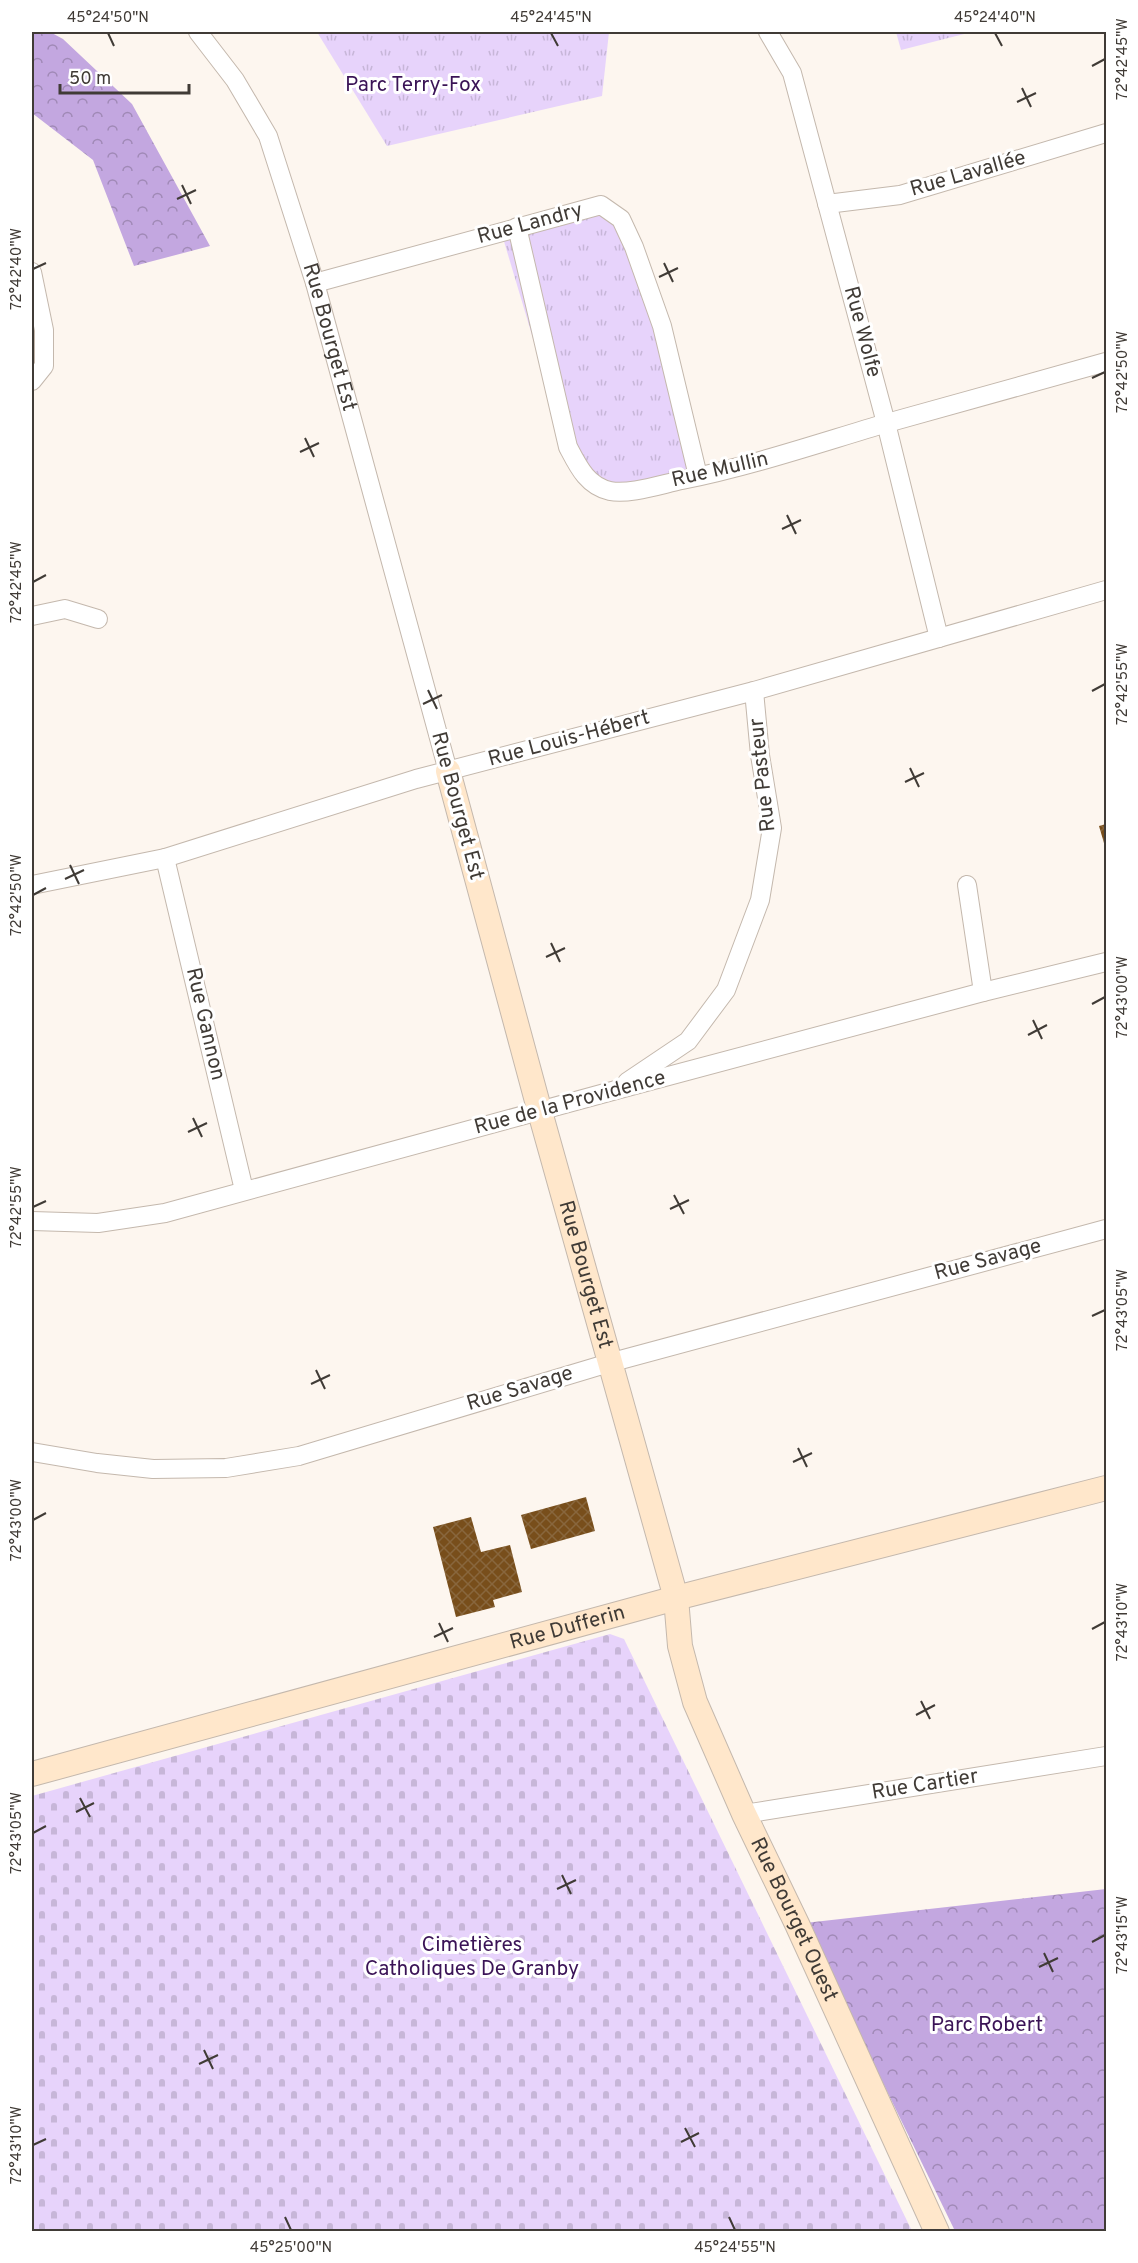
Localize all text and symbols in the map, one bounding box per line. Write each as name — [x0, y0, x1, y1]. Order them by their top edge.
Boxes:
text: 45°24'50"N — [67, 9, 149, 28]
text: 45°24'45"N — [510, 9, 592, 28]
text: 45°24'40"N — [954, 9, 1036, 28]
text: 72°42'45"W — [1114, 18, 1133, 100]
scale bar — [60, 57, 189, 95]
text: 50 m — [69, 68, 111, 91]
park label: Parc Terry-Fox — [345, 72, 481, 99]
street label: Rue Lavallée — [907, 145, 1029, 203]
street label: Rue Landry — [474, 197, 586, 251]
text: 72°42'40"W — [8, 228, 27, 310]
street label: Rue Bourget Est — [296, 260, 363, 414]
street label: Rue Wolfe — [837, 283, 887, 381]
text: 72°42'50"W — [1114, 331, 1133, 413]
street label: Rue Mullin — [669, 446, 771, 494]
text: 72°42'45"W — [8, 541, 27, 623]
text: 72°42'55"W — [1114, 643, 1133, 725]
street label: Rue Louis-Hébert — [485, 704, 653, 774]
street label: Rue Pasteur — [744, 717, 782, 833]
street label: Rue Bourget Est — [424, 729, 490, 883]
text: 72°42'50"W — [8, 854, 27, 936]
text: 72°43'00"W — [1114, 956, 1133, 1038]
street label: Rue Gannon — [179, 965, 231, 1083]
street label: Rue de la Providence — [471, 1064, 669, 1142]
text: 72°42'55"W — [8, 1166, 27, 1248]
street label: Rue Bourget Est — [552, 1198, 619, 1352]
street label: Rue Savage — [931, 1233, 1045, 1287]
text: 72°43'05"W — [1114, 1269, 1133, 1351]
street label: Rue Savage — [464, 1360, 576, 1418]
text: 72°43'00"W — [8, 1479, 27, 1561]
text: 72°43'10"W — [1114, 1583, 1133, 1661]
street label: Rue Dufferin — [507, 1599, 628, 1656]
street label: Rue Cartier — [870, 1763, 980, 1807]
text: 72°43'05"W — [8, 1792, 27, 1874]
street label: Rue Bourget Ouest — [744, 1833, 844, 2006]
text: 72°43'15"W — [1114, 1896, 1133, 1974]
park label: Cimetières Catholiques De Granby — [365, 1932, 579, 1983]
park label: Parc Robert — [931, 2012, 1043, 2039]
text: 72°43'10"W — [8, 2106, 27, 2184]
text: 45°25'00"N — [250, 2239, 332, 2258]
text: 45°24'55"N — [694, 2239, 776, 2258]

